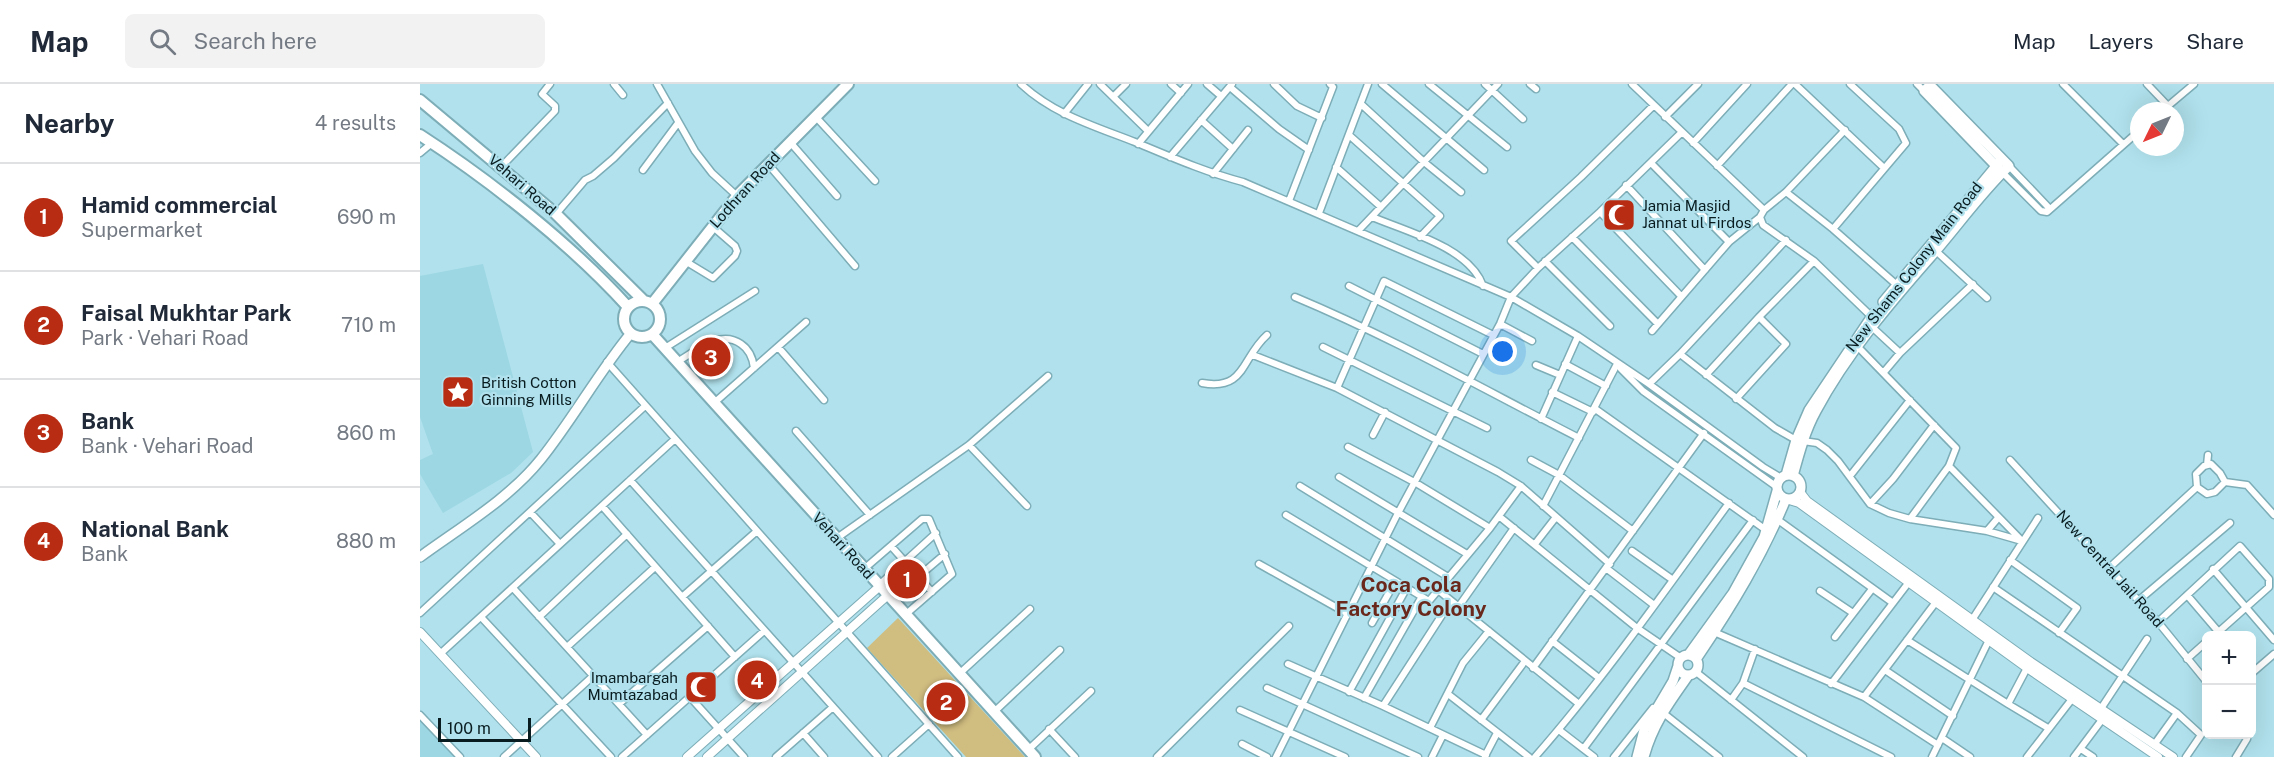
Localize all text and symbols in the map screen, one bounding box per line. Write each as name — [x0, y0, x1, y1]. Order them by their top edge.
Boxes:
search box — [125, 14, 545, 68]
text: Map — [30, 25, 89, 58]
icon: search — [146, 25, 179, 58]
text: Search here — [194, 28, 317, 54]
text: Map — [2013, 29, 2056, 54]
text: Layers — [2089, 29, 2153, 54]
text: Share — [2186, 29, 2244, 54]
north arrow — [2130, 102, 2184, 156]
text: Nearby — [24, 108, 114, 139]
text: 4 results — [315, 111, 396, 135]
street label: Lodhran Road — [706, 148, 783, 231]
street label: Vehari Road — [485, 151, 559, 218]
street label: New Shams Colony Main Road — [1842, 178, 1985, 355]
text: Hamid commercial — [81, 192, 277, 218]
mosque icon: Jamia Masjid Jannat ul Firdos — [1601, 197, 1637, 233]
place label: Jamia Masjid Jannat ul Firdos — [1642, 197, 1751, 231]
text: 1 — [39, 205, 48, 229]
text: 690 m — [337, 205, 396, 229]
text: Supermarket — [81, 218, 203, 242]
text: Faisal Mukhtar Park — [81, 300, 292, 326]
text: 2 — [37, 313, 50, 337]
text: 710 m — [341, 313, 396, 337]
text: Park · Vehari Road — [81, 326, 249, 350]
pin: 3 — [692, 334, 730, 380]
your location — [1488, 337, 1517, 366]
place icon: British Cotton Ginning Mills — [440, 374, 476, 410]
place label: British Cotton Ginning Mills — [481, 374, 576, 408]
text: Bank — [81, 408, 134, 434]
text: 3 — [37, 421, 50, 445]
text: 860 m — [336, 421, 396, 445]
text: Bank · Vehari Road — [81, 434, 253, 458]
street label: New Central Jail Road — [2053, 507, 2167, 631]
street label: Vehari Road — [809, 509, 878, 582]
text: National Bank — [81, 516, 229, 542]
text: 4 — [37, 529, 50, 553]
text: 880 m — [336, 529, 396, 553]
text: Bank — [81, 542, 128, 566]
pin: 1 — [888, 556, 926, 602]
district label: Coca Cola Factory Colony — [1336, 572, 1487, 621]
map controls — [2202, 631, 2256, 739]
button: + — [2202, 631, 2256, 685]
pin: 4 — [738, 658, 776, 702]
place label: Imambargah Mumtazabad — [588, 669, 678, 703]
mosque icon: Imambargah Mumtazabad — [683, 669, 719, 705]
pin: 2 — [926, 680, 966, 724]
button: − — [2202, 685, 2256, 739]
scale bar — [438, 715, 531, 742]
text: 100 m — [447, 719, 491, 738]

